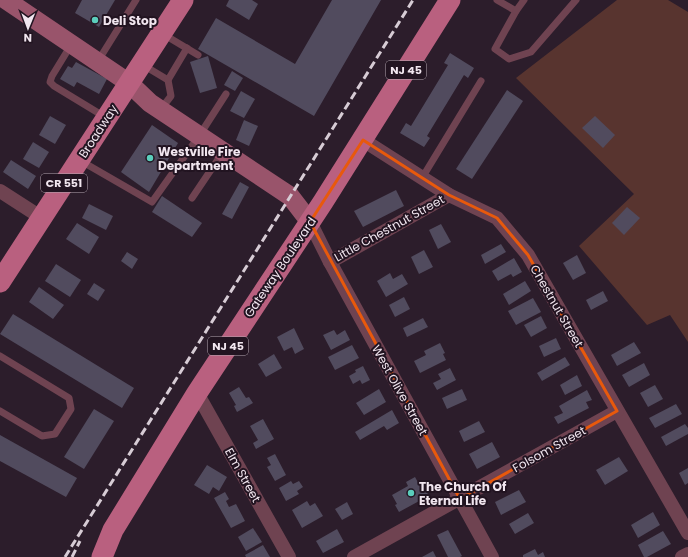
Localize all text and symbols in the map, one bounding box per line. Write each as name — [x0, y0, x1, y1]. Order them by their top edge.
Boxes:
north arrow — [8, 8, 48, 48]
place label: Deli Stop — [103, 12, 157, 29]
marker: Deli Stop — [90, 15, 100, 25]
text: N — [24, 30, 32, 46]
road number: NJ 45 — [386, 61, 426, 79]
street label: Broadway — [74, 101, 122, 161]
place label: Westville Fire Department — [158, 143, 241, 174]
marker: Westville Fire Department — [145, 153, 155, 163]
road number: CR 551 — [41, 174, 87, 192]
street label: Little Chestnut Street — [331, 191, 447, 265]
street label: Gateway Boulevard — [240, 213, 320, 321]
street label: Chestnut Street — [526, 261, 588, 351]
road number: NJ 45 — [208, 337, 248, 355]
street label: West Olive Street — [368, 342, 432, 438]
street label: Folsom Street — [509, 422, 589, 476]
street label: Elm Street — [221, 445, 265, 505]
place label: The Church Of Eternal Life — [419, 478, 507, 509]
marker: The Church Of Eternal Life — [406, 488, 416, 498]

